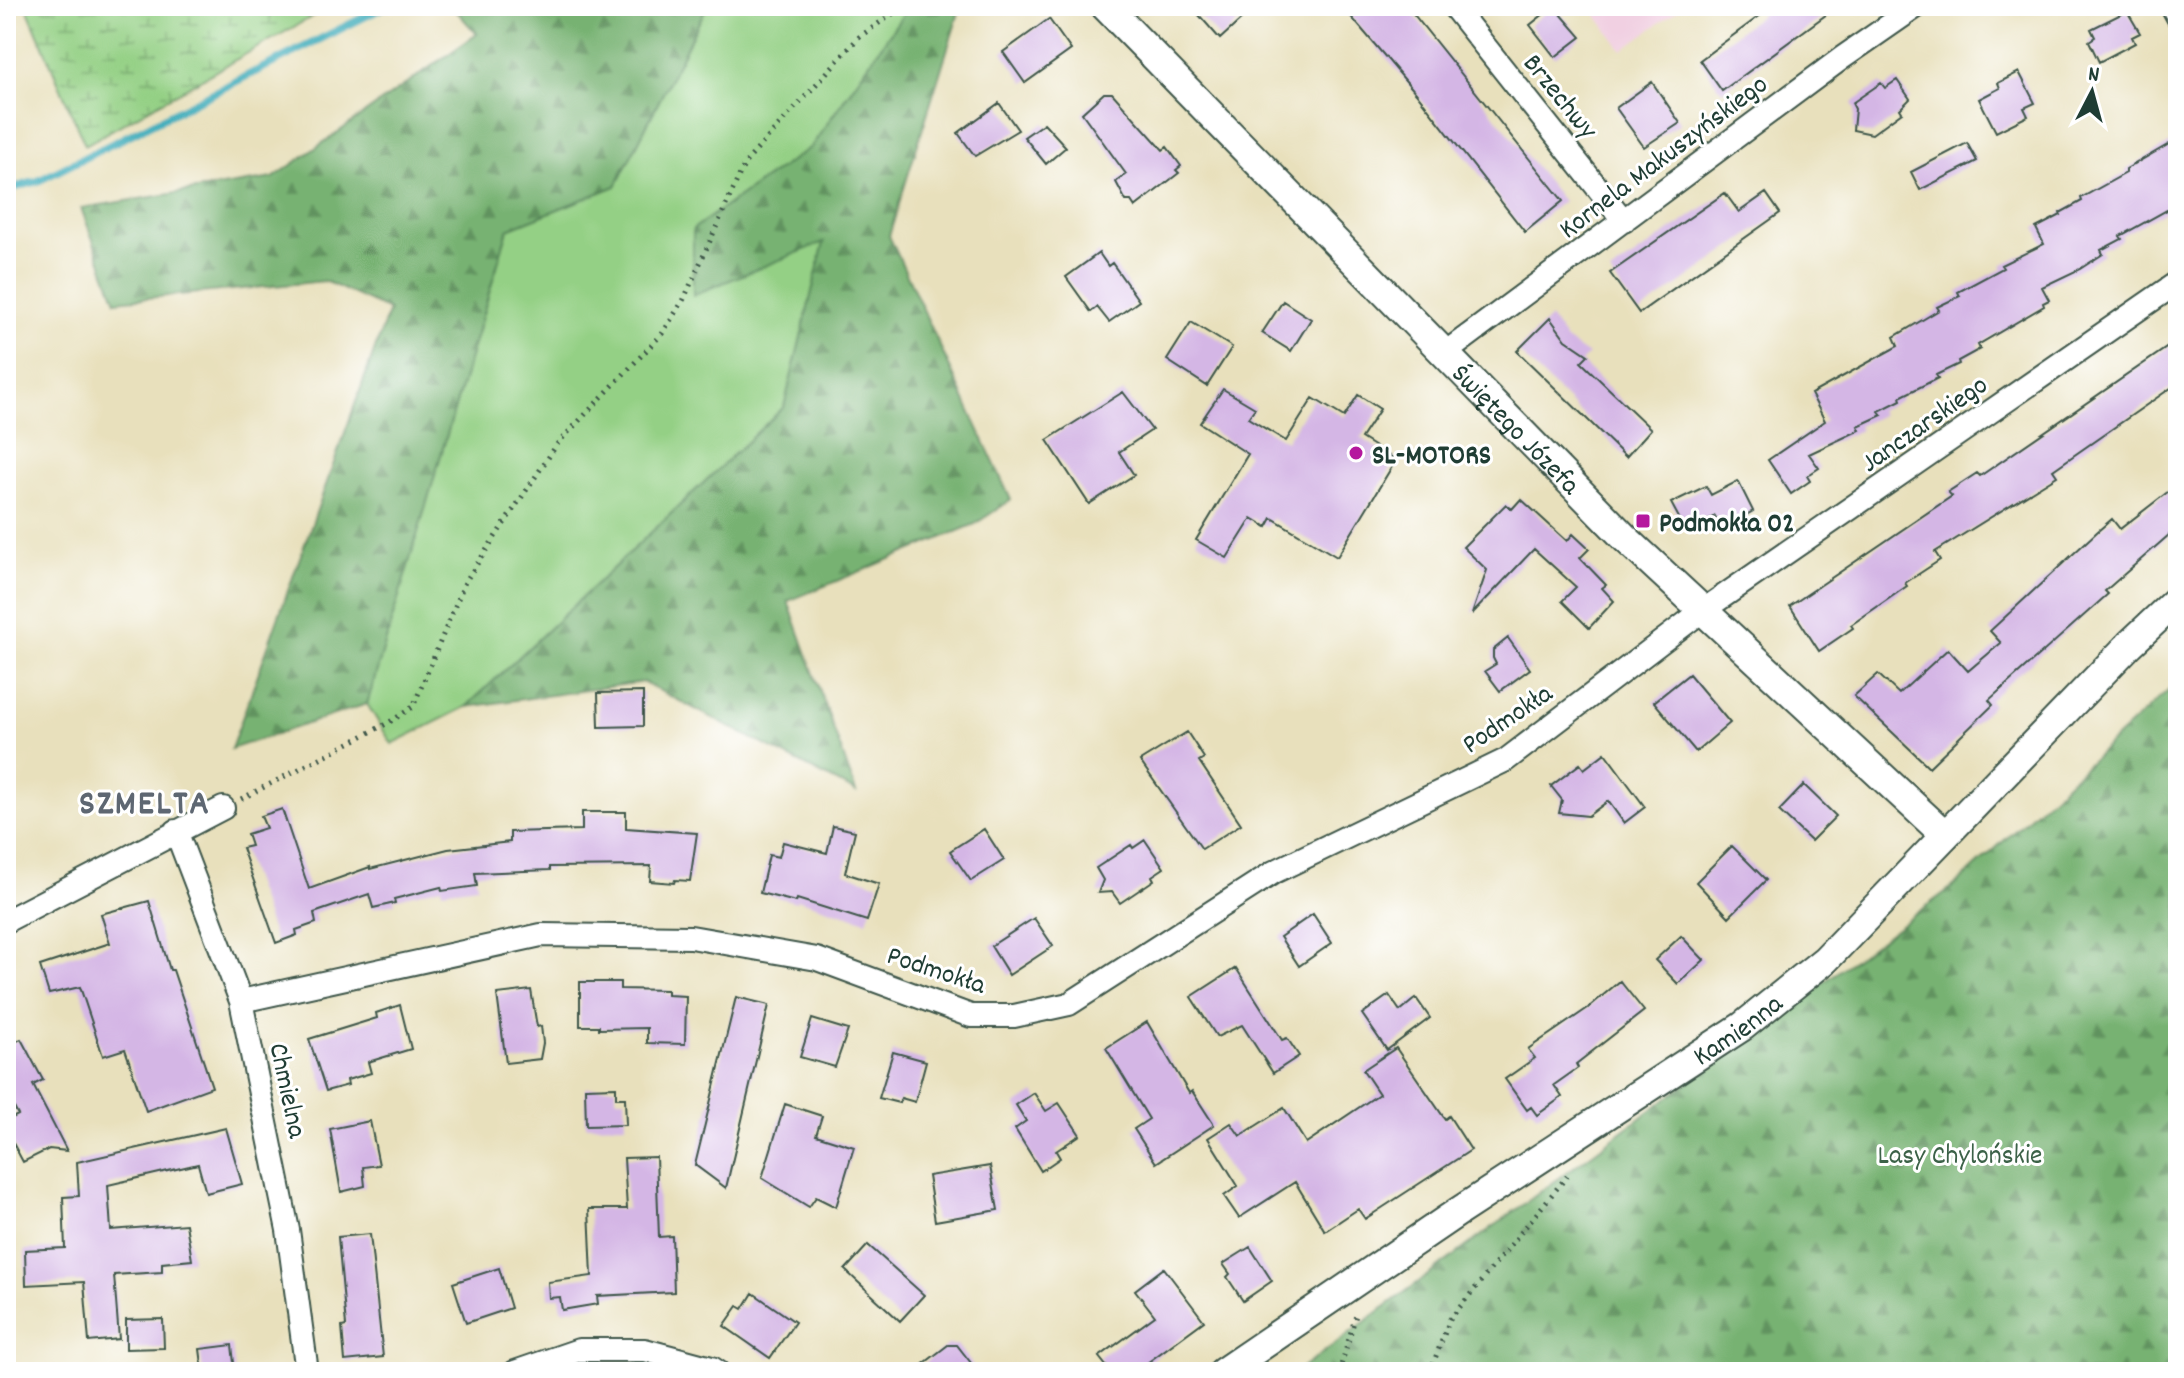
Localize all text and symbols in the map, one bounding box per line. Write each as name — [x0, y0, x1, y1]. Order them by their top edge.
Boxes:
street label: Brzechwy — [1511, 47, 1606, 150]
north arrow — [2052, 52, 2132, 132]
text: N — [2087, 60, 2101, 92]
street label: Kornela Makuszyńskiego — [1552, 67, 1778, 251]
street label: Świętego Józefa — [1440, 357, 1588, 507]
street label: Janczarskiego — [1854, 368, 1998, 485]
place label: SL-MOTORS — [1372, 438, 1491, 478]
marker: SL-MOTORS — [1347, 444, 1365, 462]
place label: Podmokła 02 — [1659, 506, 1795, 546]
marker: Podmokła 02 — [1634, 512, 1652, 530]
street label: Podmokła — [1455, 676, 1563, 766]
district label: SZMELTA — [79, 780, 211, 832]
street label: Podmokła — [881, 938, 991, 1008]
street label: Kamienna — [1687, 986, 1794, 1078]
street label: Chmielna — [256, 1040, 315, 1143]
park label: Lasy Chylońskie — [1878, 1138, 2042, 1178]

